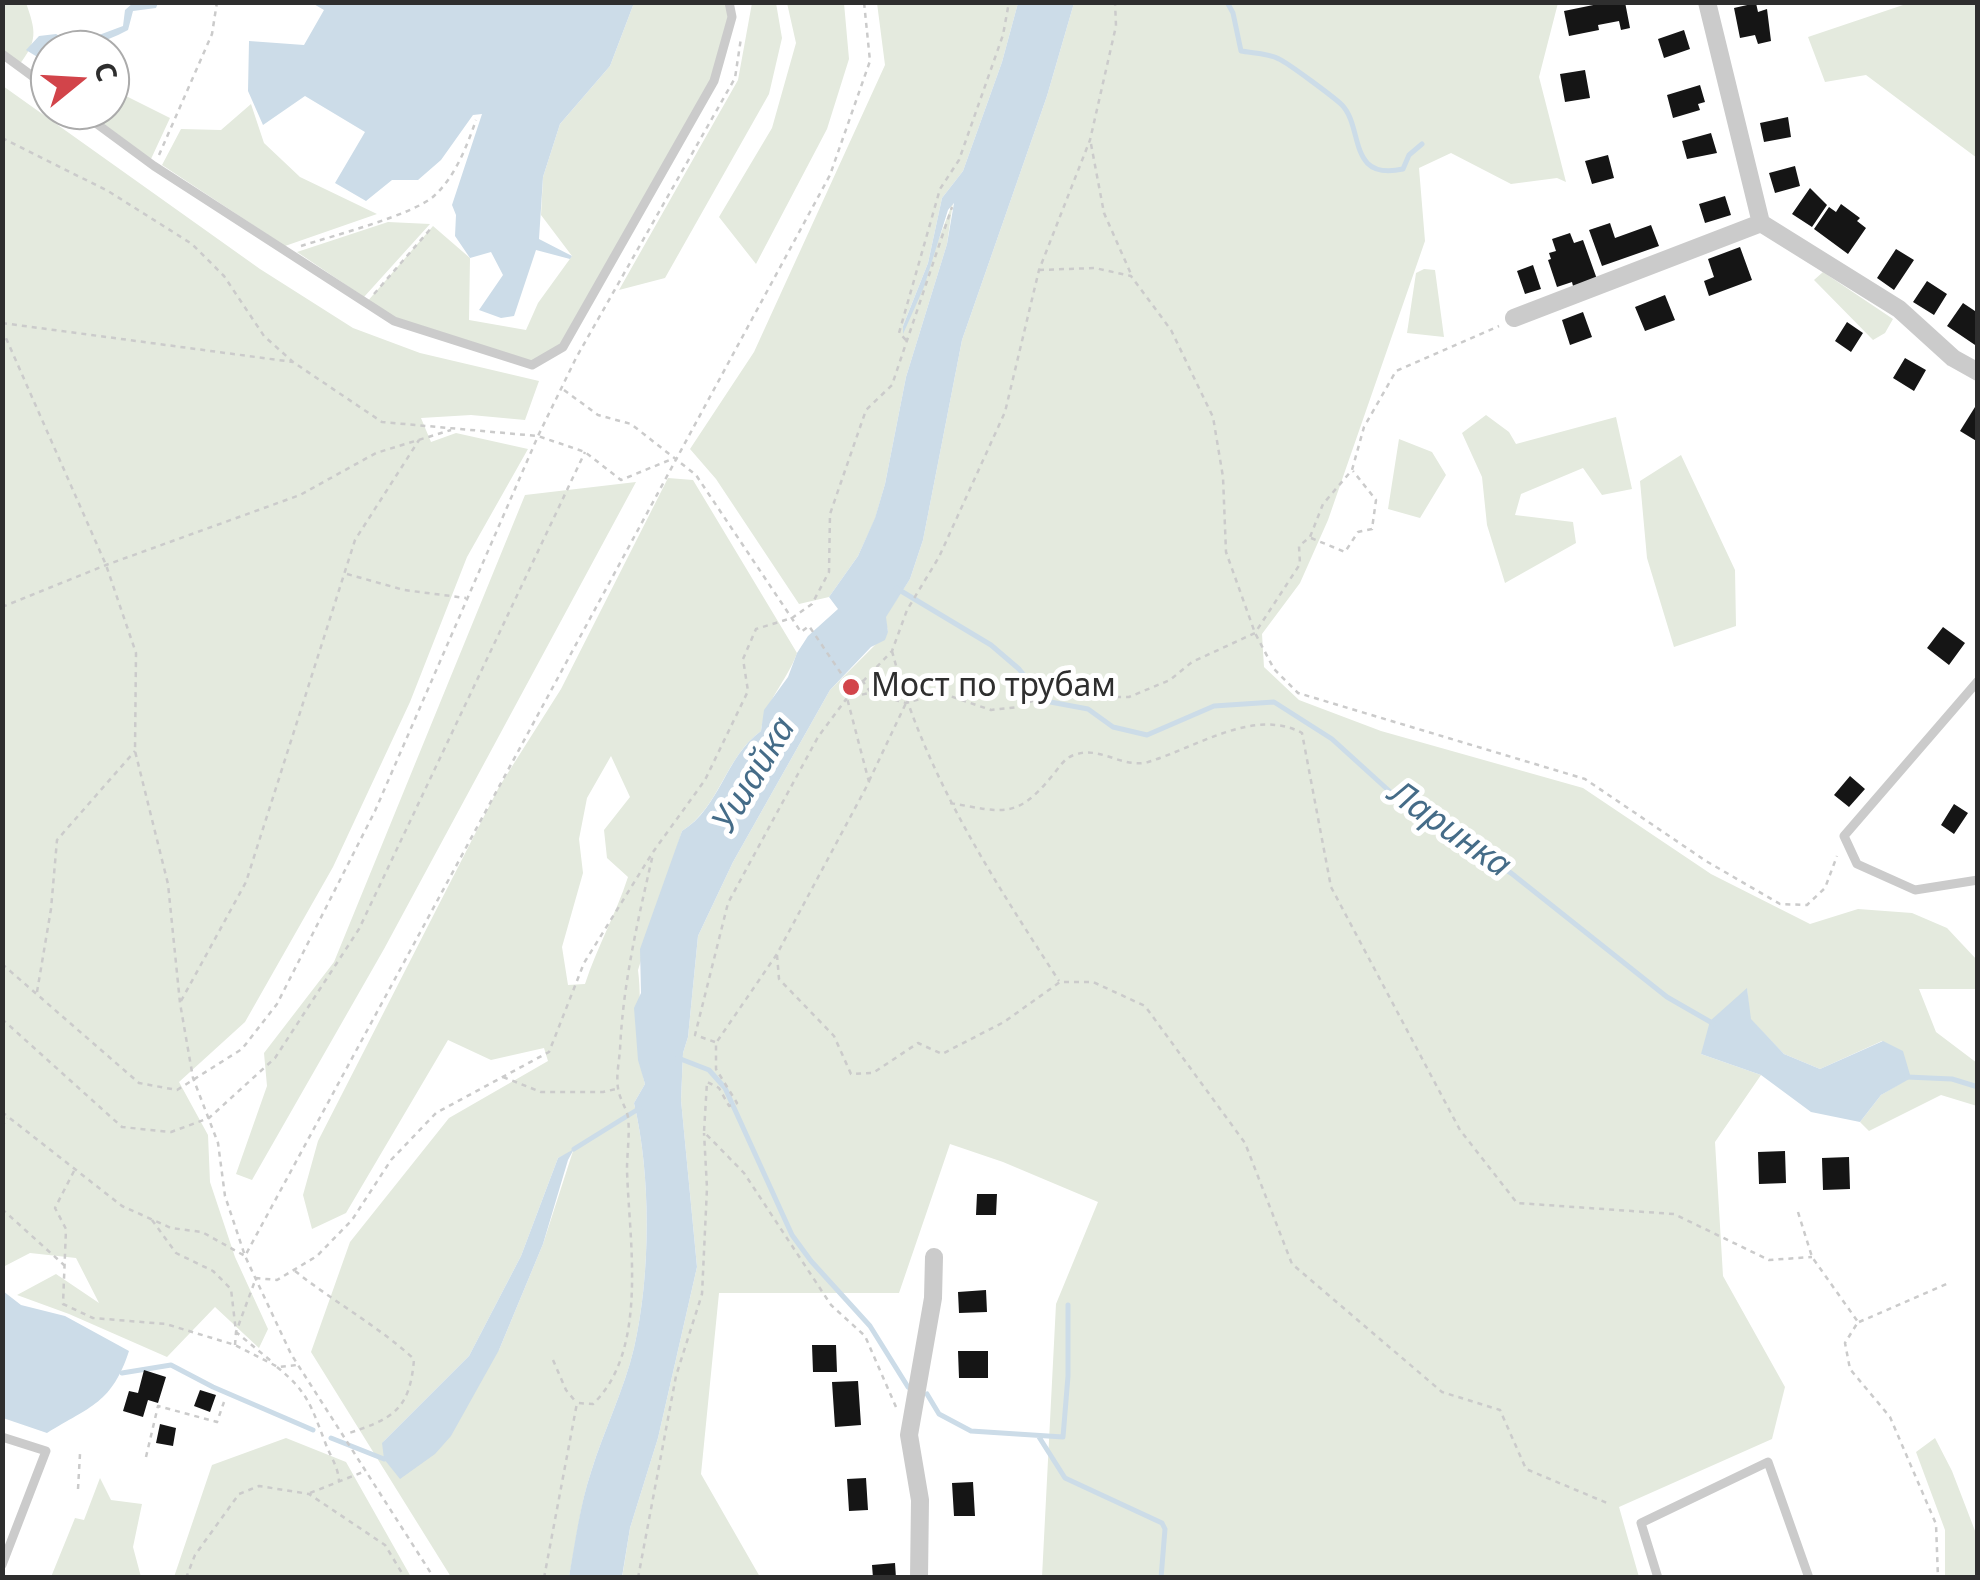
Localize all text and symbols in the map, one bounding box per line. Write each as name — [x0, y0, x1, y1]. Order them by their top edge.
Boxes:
north arrow — [30, 30, 130, 130]
text: С — [86, 57, 127, 86]
place label: Мост по трубам — [871, 668, 1116, 706]
marker: Мост по трубам — [840, 676, 862, 698]
water label: Ушайка — [705, 710, 805, 840]
water label: Ларинка — [1380, 773, 1518, 887]

